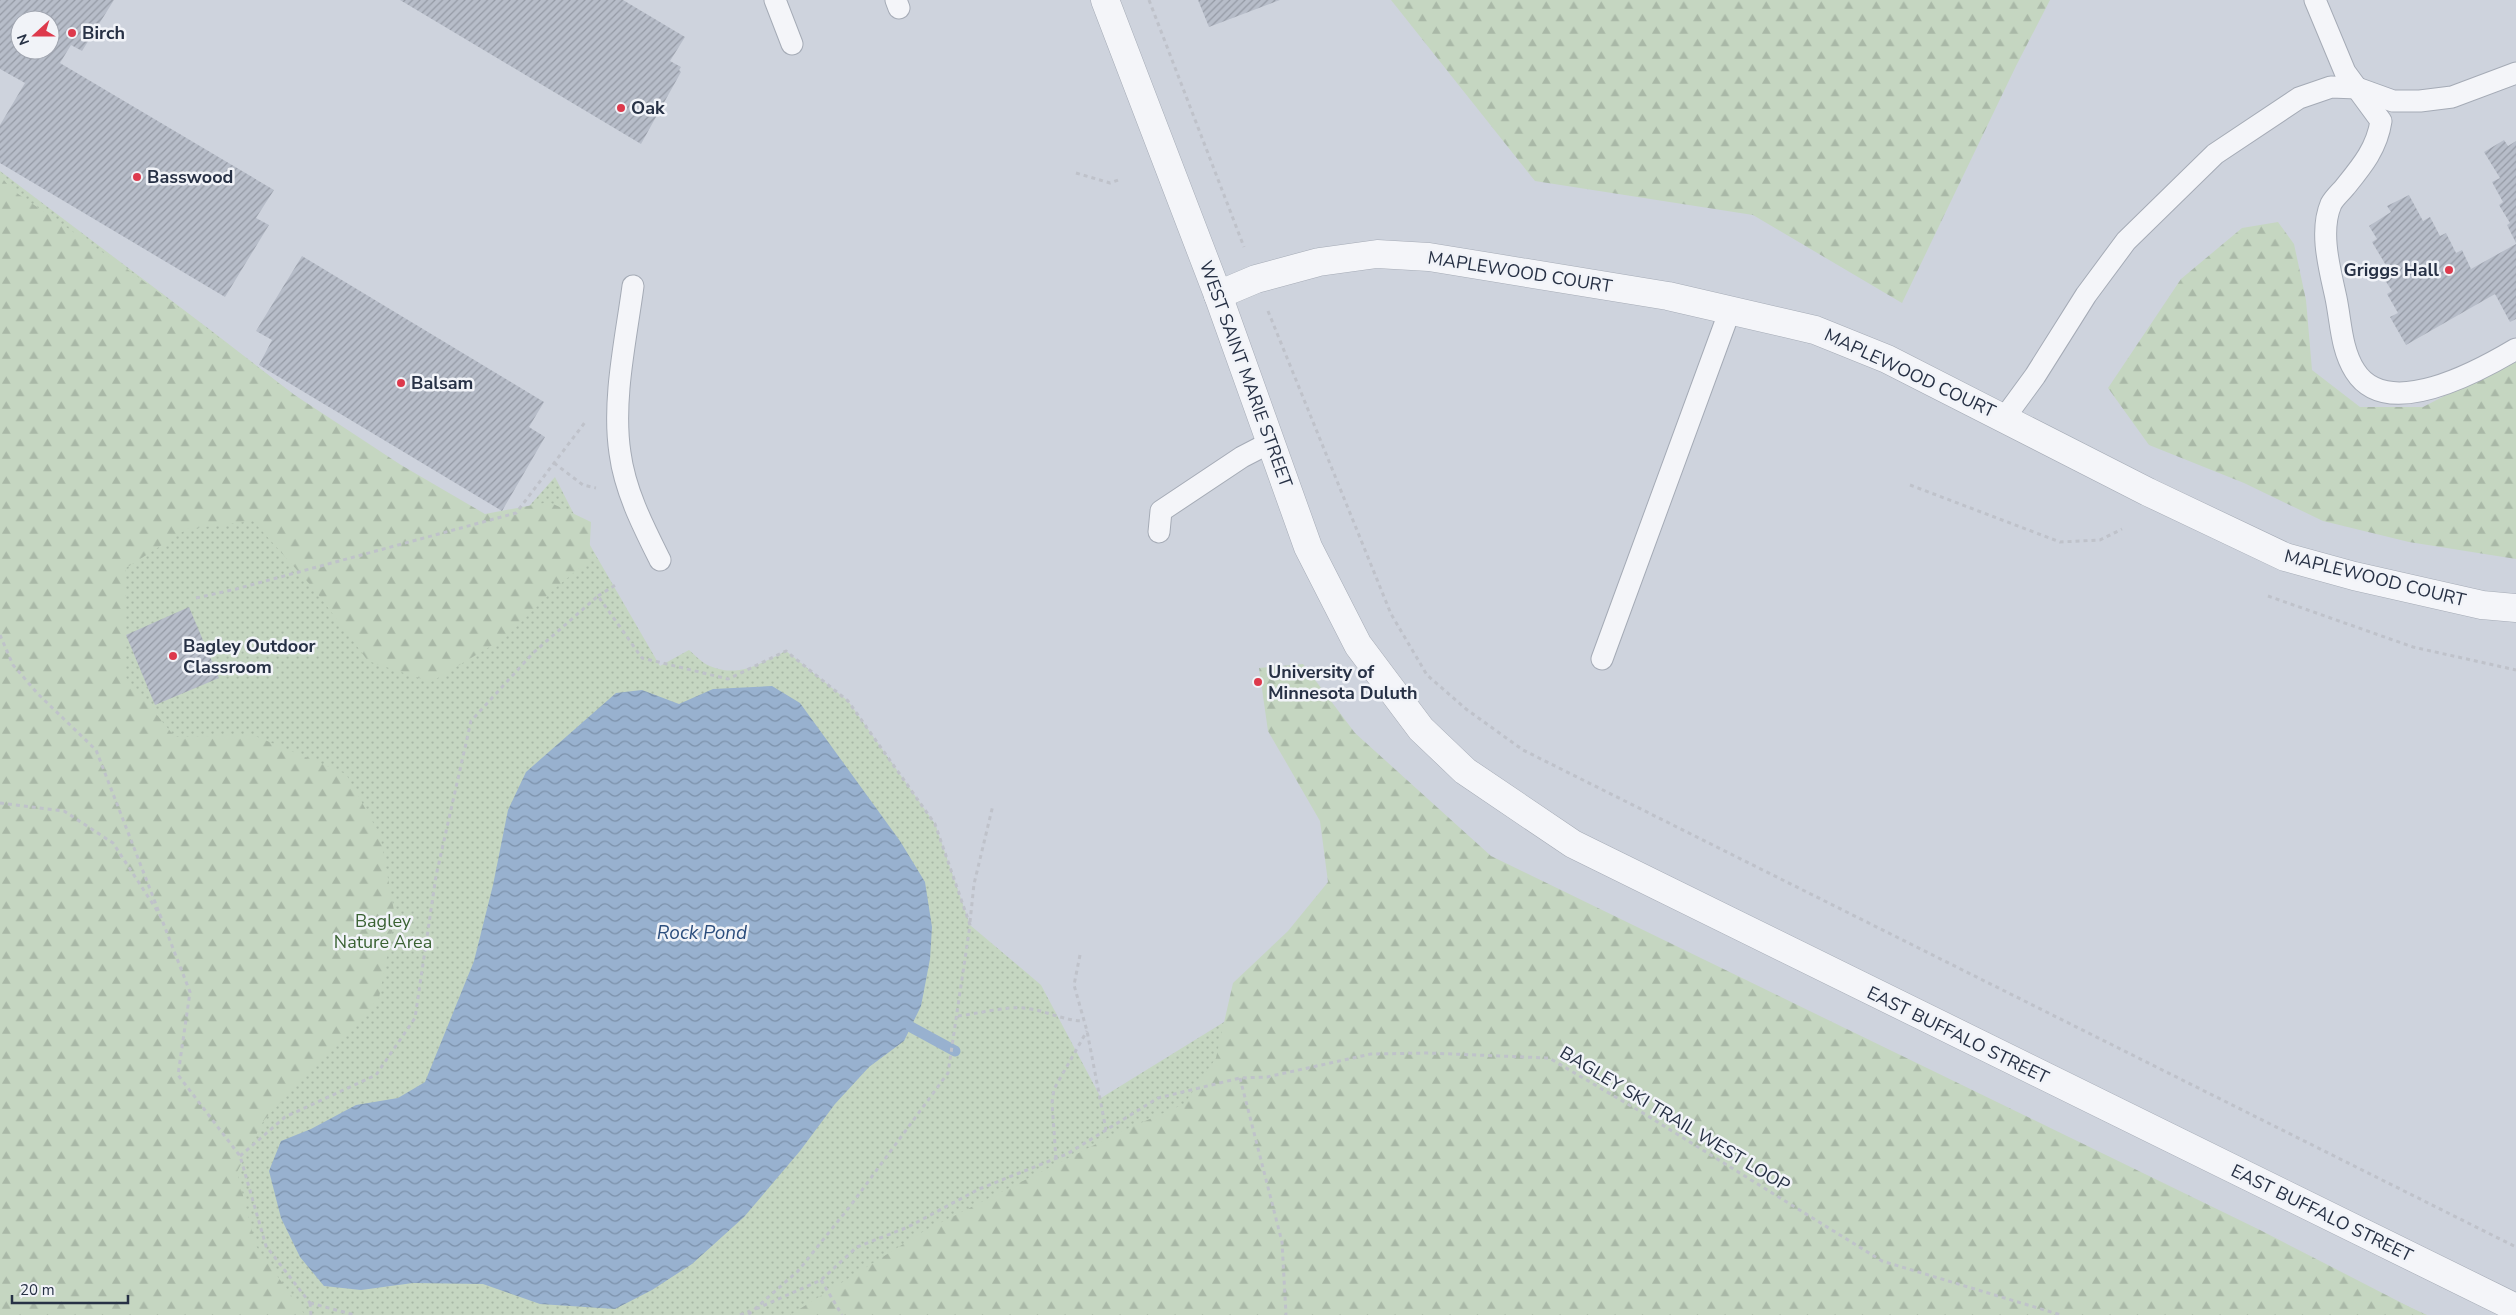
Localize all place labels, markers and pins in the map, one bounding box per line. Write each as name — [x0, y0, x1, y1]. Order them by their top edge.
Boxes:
place label: Birch — [82, 21, 125, 45]
marker: Birch — [66, 27, 78, 39]
place label: Oak — [631, 96, 665, 120]
marker: Oak — [615, 102, 627, 114]
place label: Basswood — [147, 165, 233, 189]
marker: Basswood — [131, 171, 143, 183]
place label: Griggs Hall — [2343, 258, 2439, 282]
marker: Griggs Hall — [2443, 264, 2455, 276]
place label: Balsam — [411, 371, 473, 395]
marker: Balsam — [395, 377, 407, 389]
place label: Bagley Outdoor Classroom — [183, 634, 316, 679]
marker: Bagley Outdoor Classroom — [167, 650, 179, 662]
place label: University of Minnesota Duluth — [1268, 660, 1417, 705]
marker: University of Minnesota Duluth — [1252, 676, 1264, 688]

